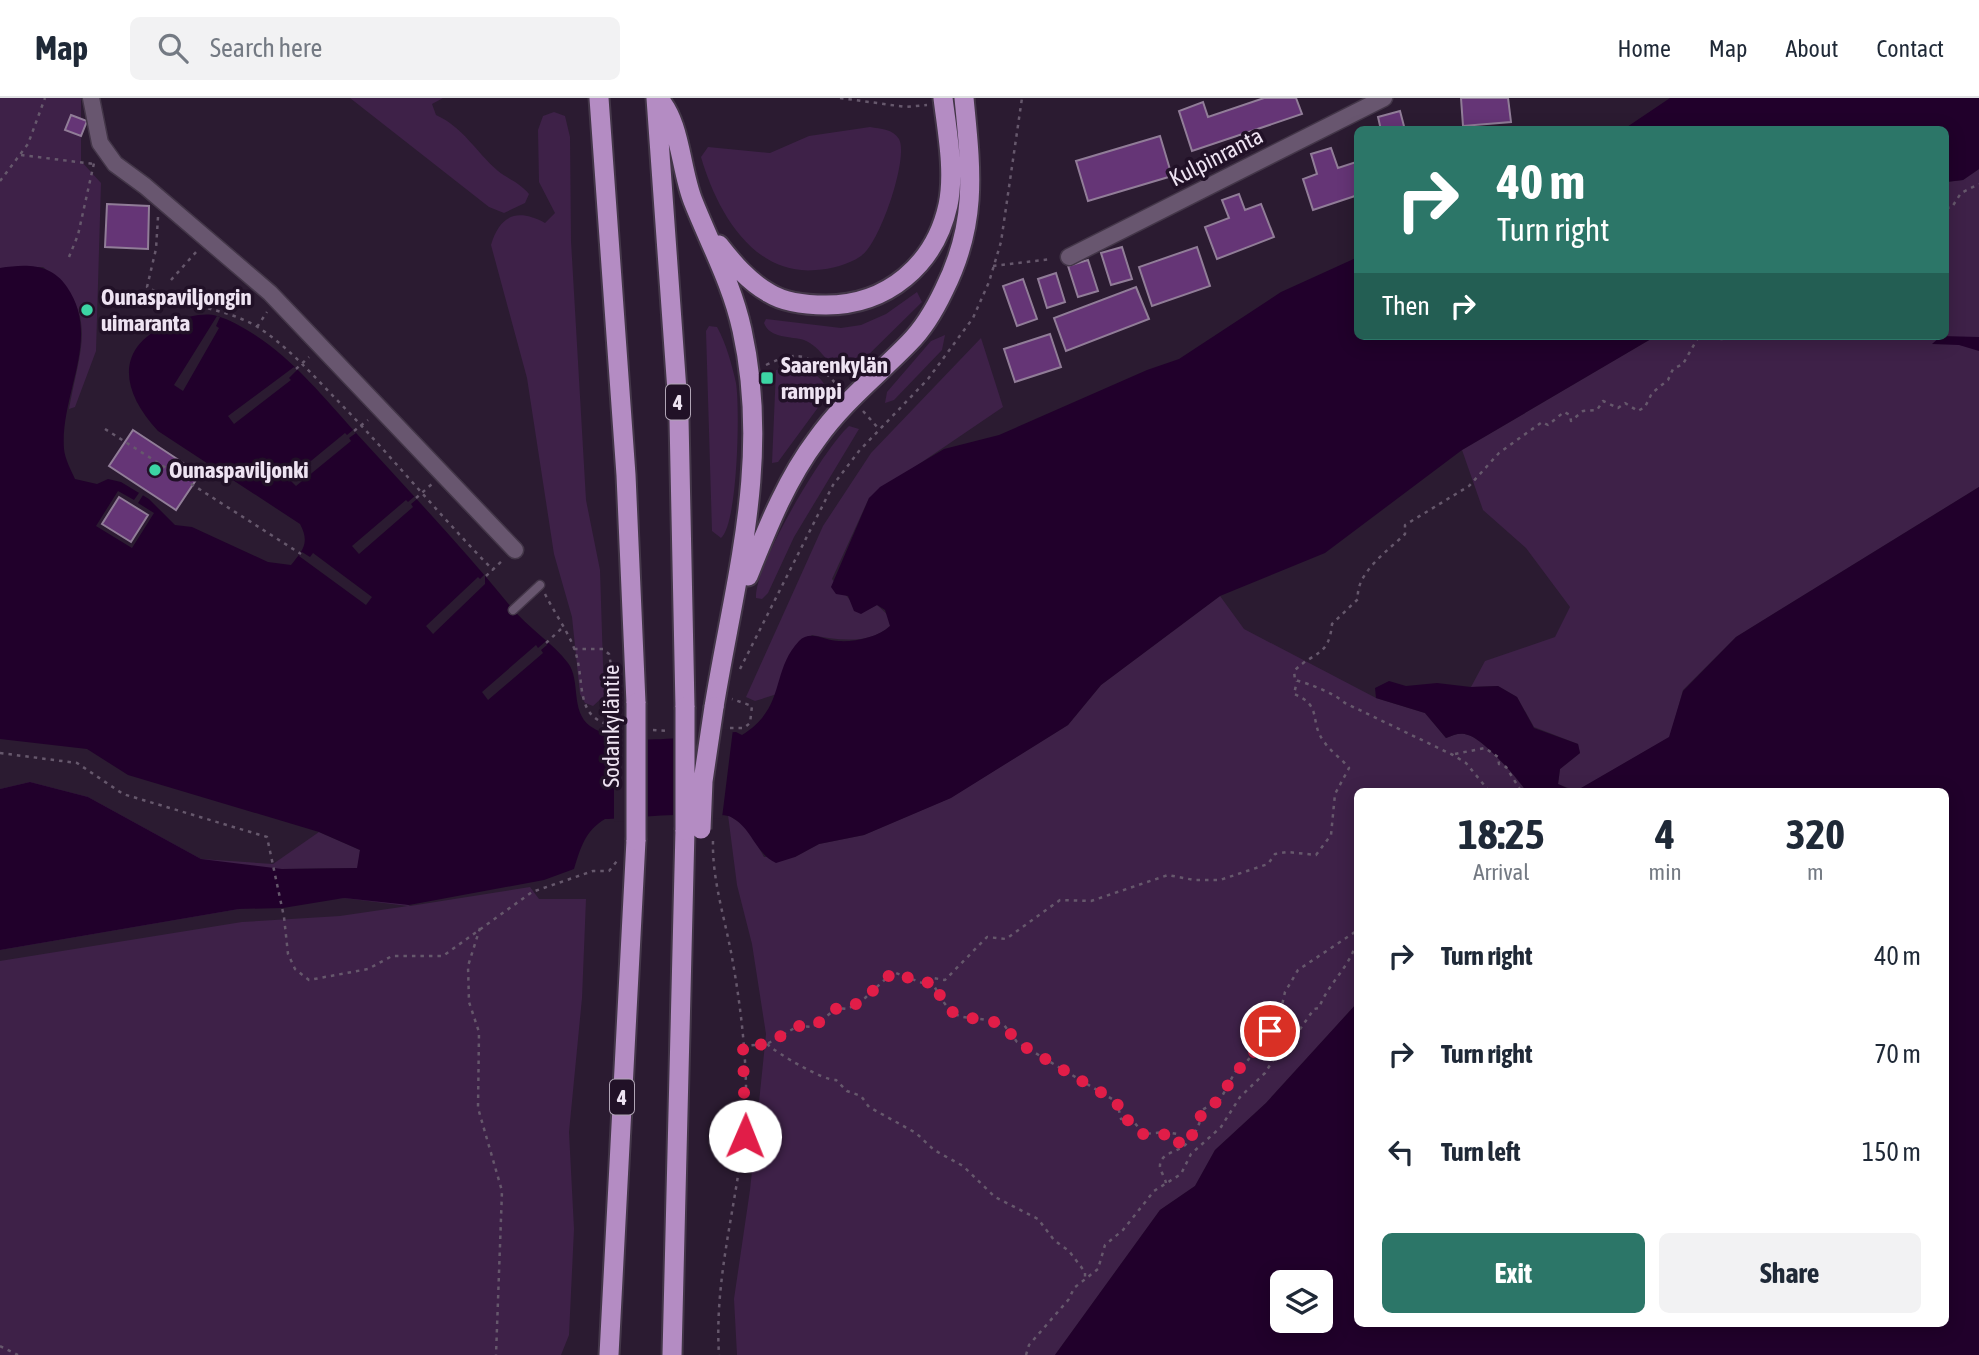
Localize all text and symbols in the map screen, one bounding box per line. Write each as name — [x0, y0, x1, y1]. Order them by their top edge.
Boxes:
search box — [130, 17, 620, 80]
text: Map — [35, 29, 88, 67]
icon: search — [154, 29, 192, 67]
text: Search here — [210, 33, 322, 63]
text: Home — [1617, 35, 1671, 62]
text: Map — [1709, 35, 1747, 62]
text: About — [1785, 35, 1838, 62]
text: Contact — [1876, 35, 1944, 62]
street label: Kulpinranta — [1165, 122, 1267, 192]
text: 40 m — [1497, 153, 1585, 209]
icon: right — [1382, 154, 1473, 245]
text: Turn right — [1497, 211, 1610, 248]
place label: Ounaspaviljongin uimaranta — [101, 284, 252, 336]
icon: right — [1444, 287, 1482, 325]
text: Then — [1382, 291, 1430, 321]
marker: Ounaspaviljongin uimaranta — [79, 302, 95, 318]
place label: Saarenkylän ramppi — [781, 352, 888, 404]
marker: Saarenkylän ramppi — [759, 370, 775, 386]
road number: 4 — [666, 384, 690, 420]
place label: Ounaspaviljonki — [169, 457, 309, 483]
marker: Ounaspaviljonki — [147, 462, 163, 478]
street label: Sodankyläntie — [598, 664, 624, 788]
text: 18:25 — [1458, 810, 1545, 858]
text: 4 — [1655, 810, 1675, 858]
text: 320 — [1786, 810, 1845, 858]
text: Arrival — [1473, 859, 1529, 885]
text: min — [1649, 859, 1682, 885]
text: m — [1807, 859, 1824, 885]
icon: right — [1382, 937, 1420, 975]
text: Turn right — [1441, 941, 1532, 971]
text: 40 m — [1874, 941, 1921, 971]
pin — [1240, 1001, 1300, 1061]
icon: arrive — [1251, 1012, 1289, 1050]
icon: right — [1382, 1035, 1420, 1073]
text: Turn right — [1441, 1039, 1532, 1069]
text: 70 m — [1874, 1039, 1921, 1069]
road number: 4 — [610, 1080, 634, 1114]
position arrow — [708, 1099, 782, 1173]
icon: left — [1382, 1133, 1420, 1171]
text: Turn left — [1441, 1137, 1521, 1167]
text: 150 m — [1862, 1137, 1921, 1167]
button: Exit — [1382, 1233, 1645, 1313]
button: Share — [1659, 1233, 1921, 1313]
map controls — [1270, 1270, 1333, 1333]
button: layers — [1270, 1270, 1333, 1333]

